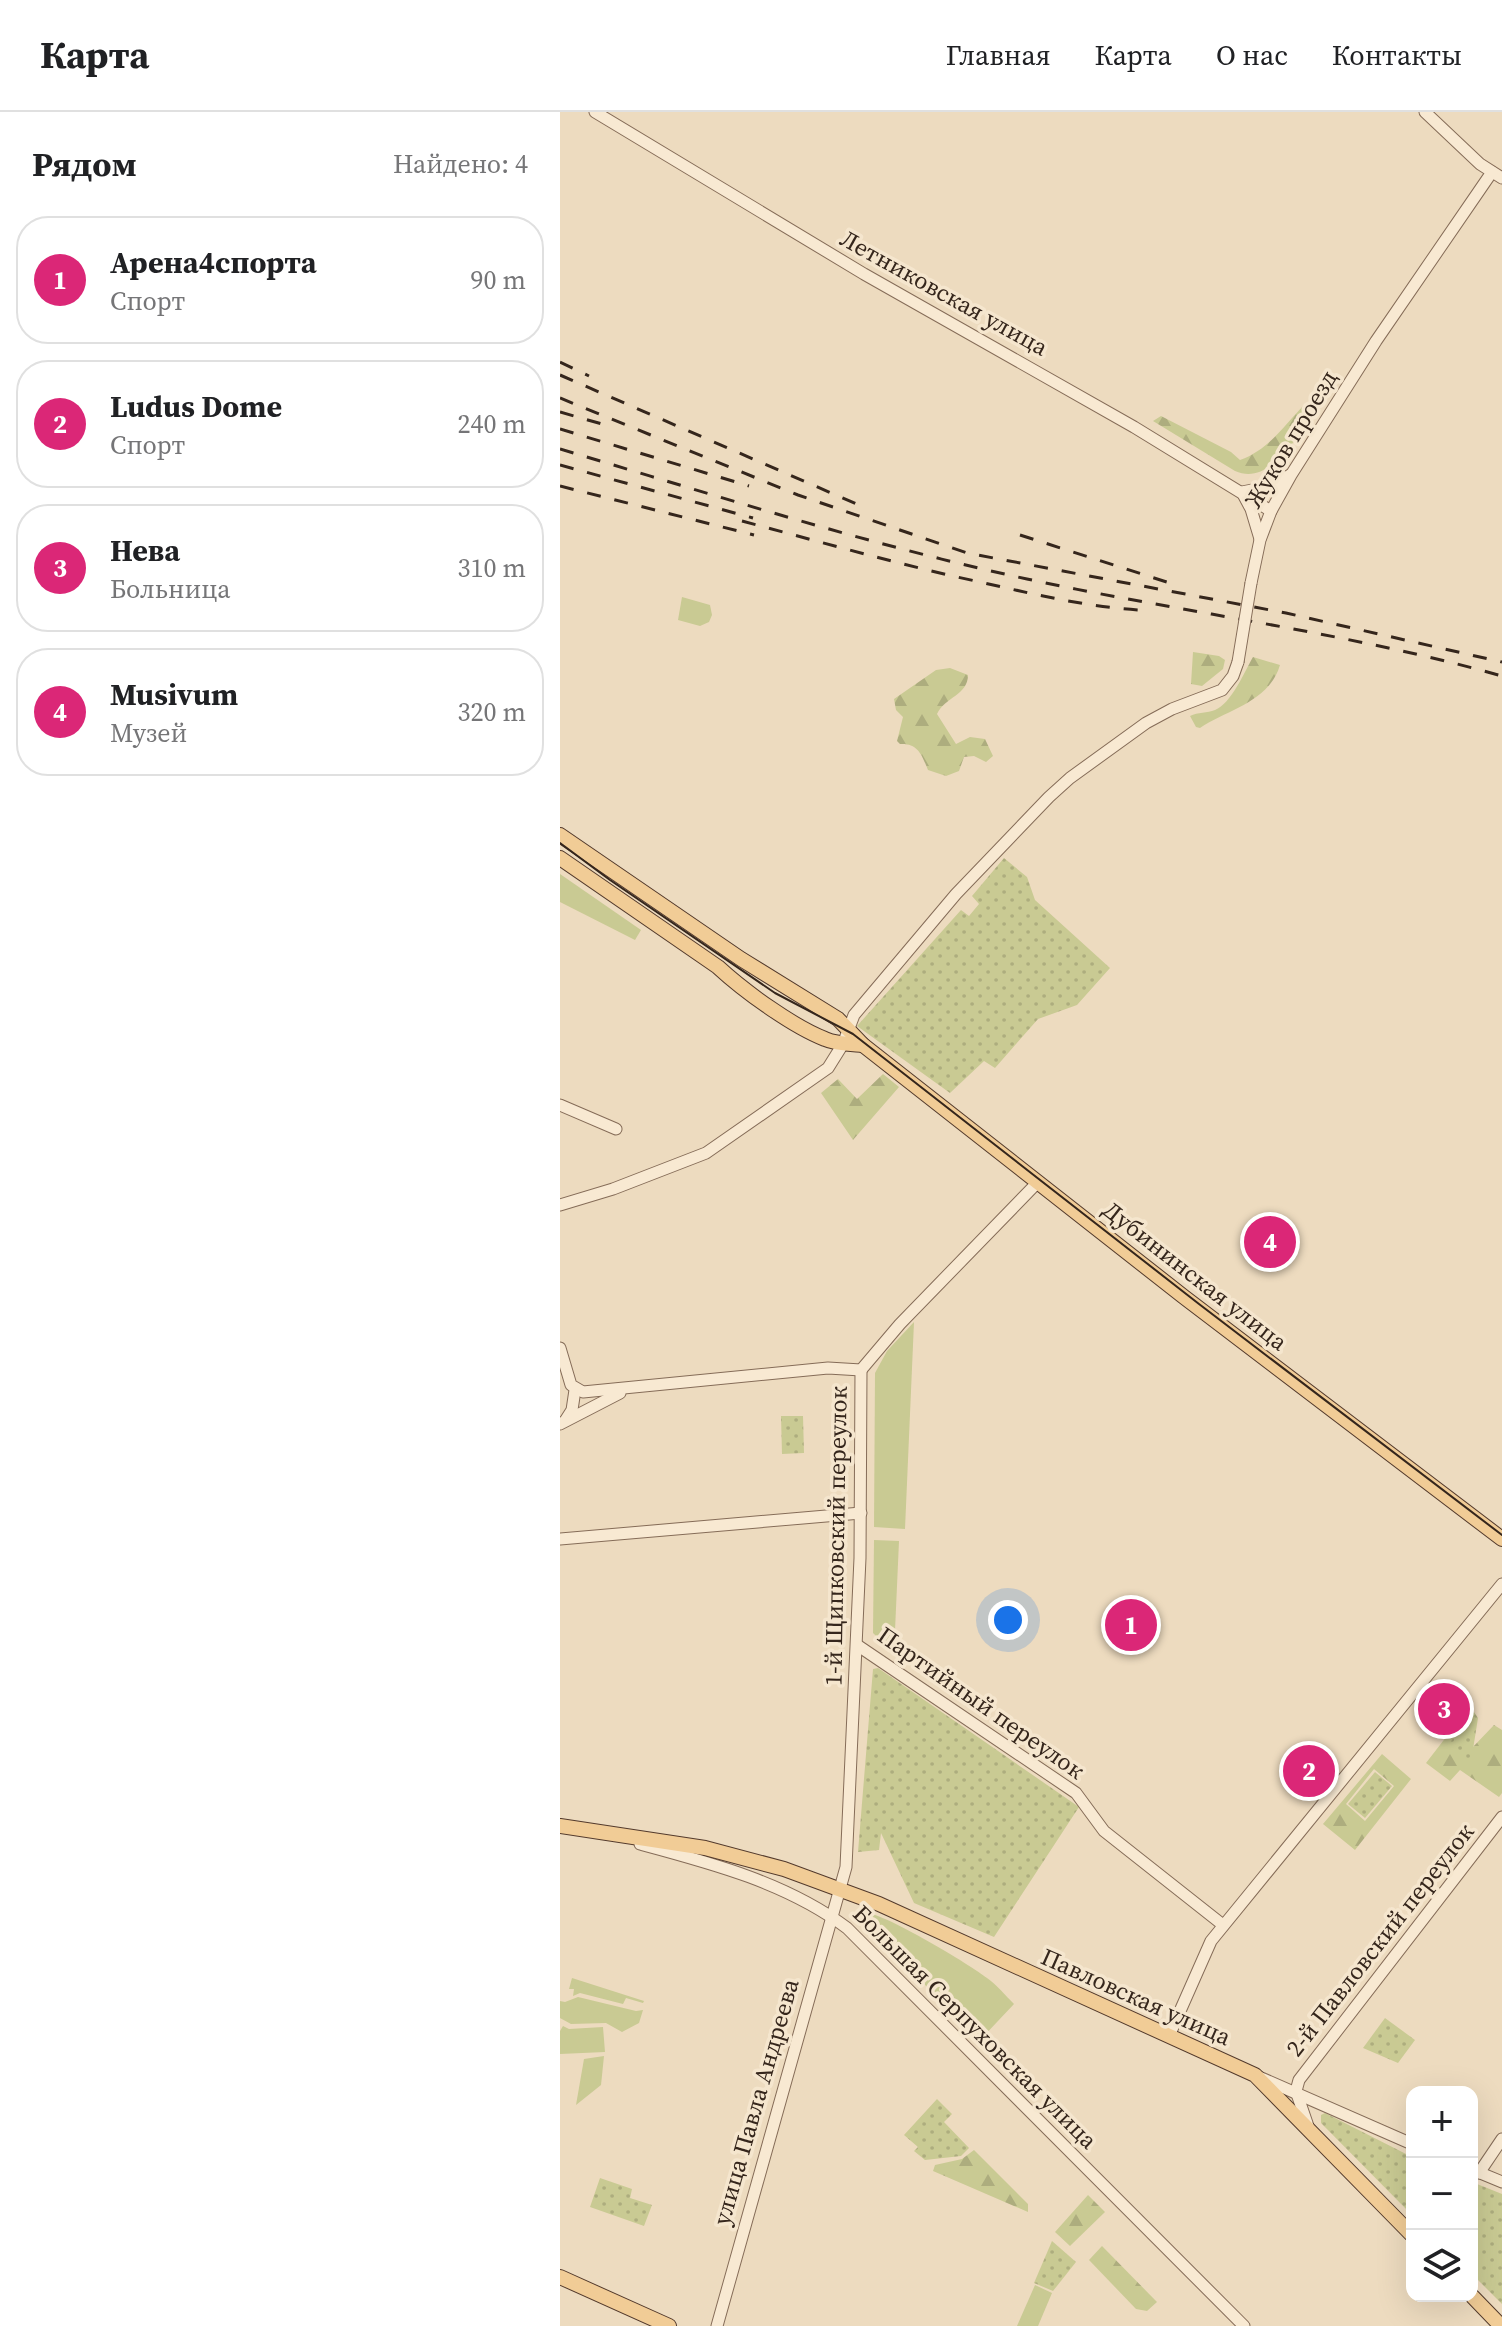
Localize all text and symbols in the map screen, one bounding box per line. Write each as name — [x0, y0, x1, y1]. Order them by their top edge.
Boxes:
text: Карта — [40, 29, 149, 81]
text: Главная — [946, 36, 1051, 74]
text: Карта — [1095, 36, 1172, 74]
text: О нас — [1216, 36, 1288, 74]
text: Контакты — [1332, 36, 1462, 74]
text: Рядом — [32, 141, 137, 187]
text: Найдено: 4 — [393, 146, 528, 182]
street label: Летниковская улица — [834, 222, 1055, 364]
text: Арена4спорта — [110, 242, 317, 283]
text: 1 — [53, 262, 67, 298]
text: 90 m — [471, 262, 526, 298]
text: Спорт — [110, 283, 185, 319]
street label: Жуков проезд — [1236, 364, 1345, 514]
text: Ludus Dome — [110, 386, 282, 427]
text: 2 — [53, 406, 67, 442]
text: 240 m — [458, 406, 526, 442]
text: Спорт — [110, 427, 185, 463]
text: Нева — [110, 530, 180, 571]
text: 3 — [53, 550, 67, 586]
text: 310 m — [458, 550, 526, 586]
text: Больница — [110, 571, 231, 607]
text: Musivum — [110, 674, 238, 715]
text: 4 — [53, 694, 67, 730]
text: 320 m — [458, 694, 526, 730]
text: Музей — [110, 715, 187, 751]
street label: Дубининская улица — [1096, 1193, 1295, 1359]
pin: 4 — [1244, 1212, 1296, 1272]
street label: 1-й Щипковский переулок — [816, 1386, 855, 1686]
pin: 1 — [1105, 1595, 1157, 1655]
your location — [988, 1600, 1028, 1640]
street label: Партийный переулок — [871, 1619, 1091, 1787]
pin: 3 — [1418, 1679, 1470, 1739]
pin: 2 — [1283, 1741, 1335, 1801]
street label: 2-й Павловский переулок — [1278, 1816, 1481, 2063]
street label: Большая Серпуховская улица — [846, 1897, 1105, 2157]
street label: Павловская улица — [1036, 1940, 1237, 2054]
street label: улица Павла Андреева — [705, 1974, 807, 2229]
map controls — [1406, 2086, 1478, 2302]
button: + — [1406, 2086, 1478, 2158]
button: − — [1406, 2158, 1478, 2230]
button: layers — [1406, 2230, 1478, 2302]

